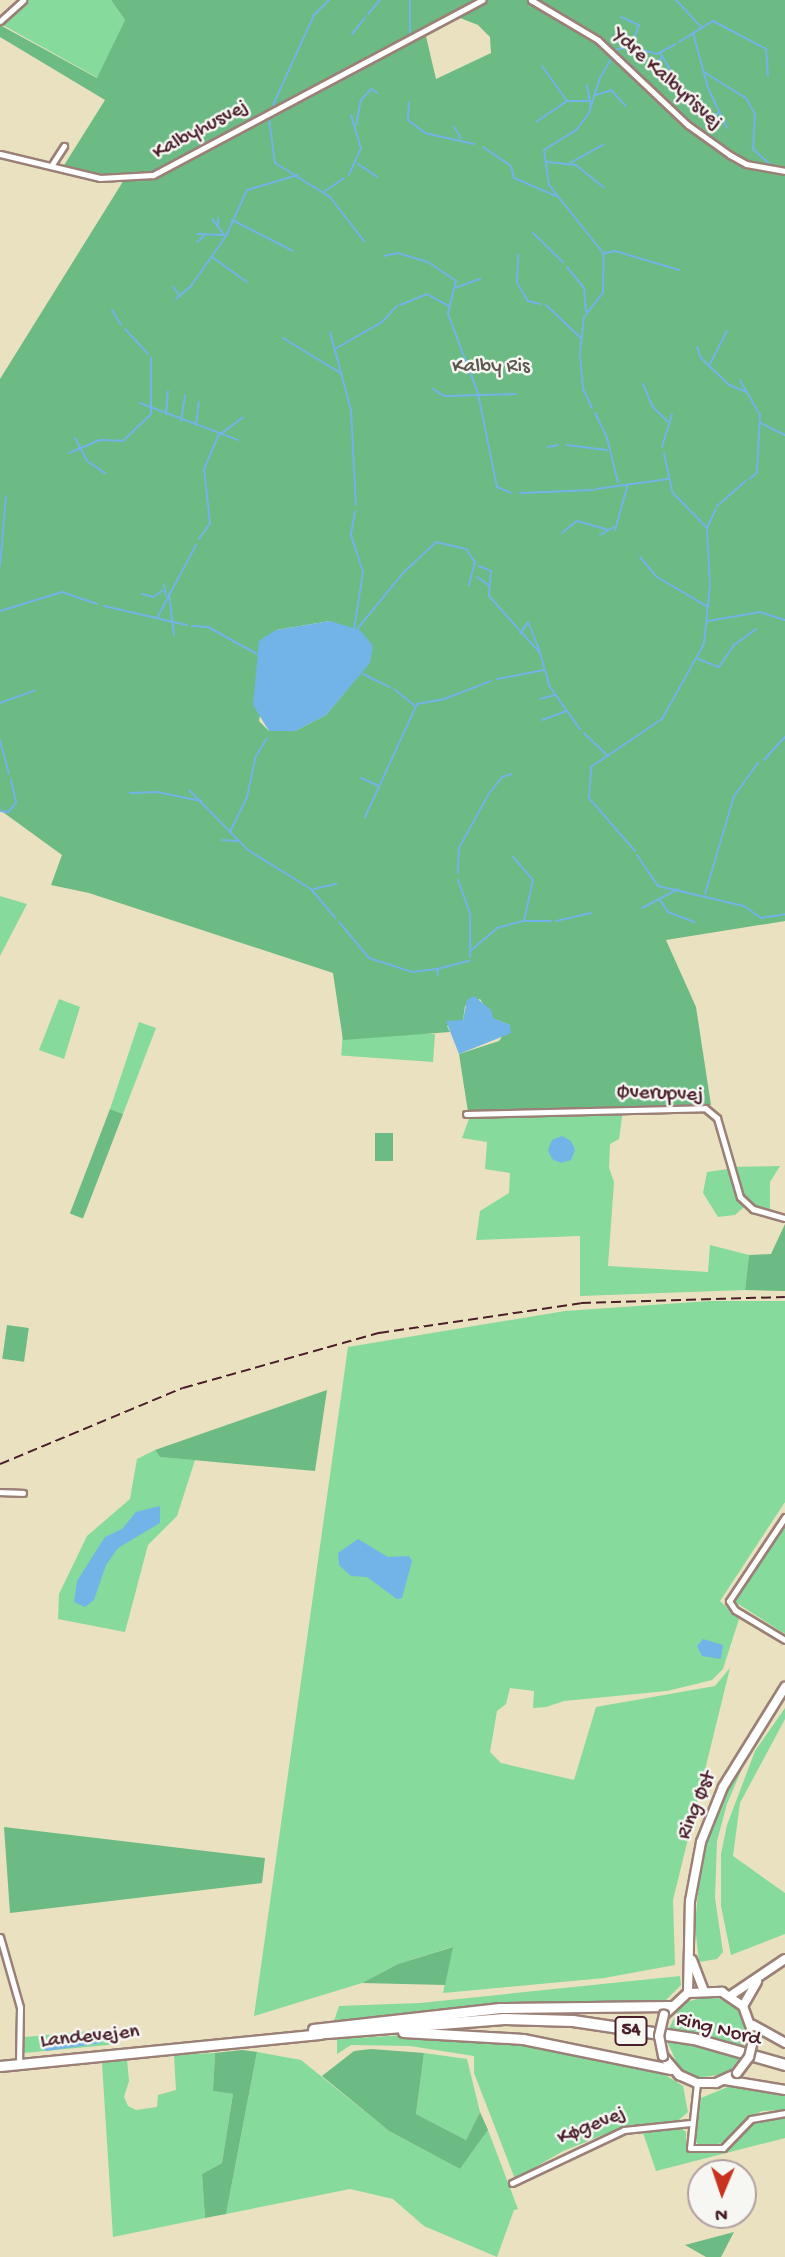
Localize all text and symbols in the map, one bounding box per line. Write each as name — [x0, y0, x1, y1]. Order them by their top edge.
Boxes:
street label: Ydre Kalbyrisvej — [605, 24, 727, 136]
street label: Kalbyhusvej — [149, 95, 253, 167]
park label: Kalby Ris — [452, 355, 530, 381]
street label: Øverupvej — [616, 1081, 704, 1109]
street label: Ring Øst — [673, 1768, 723, 1844]
street label: Ring Nord — [673, 2008, 763, 2054]
road number: 54 — [614, 2016, 648, 2047]
street label: Landevejen — [39, 2020, 141, 2056]
street label: Køgevej — [554, 2102, 630, 2152]
north arrow — [687, 2159, 757, 2229]
text: N — [715, 2202, 728, 2225]

